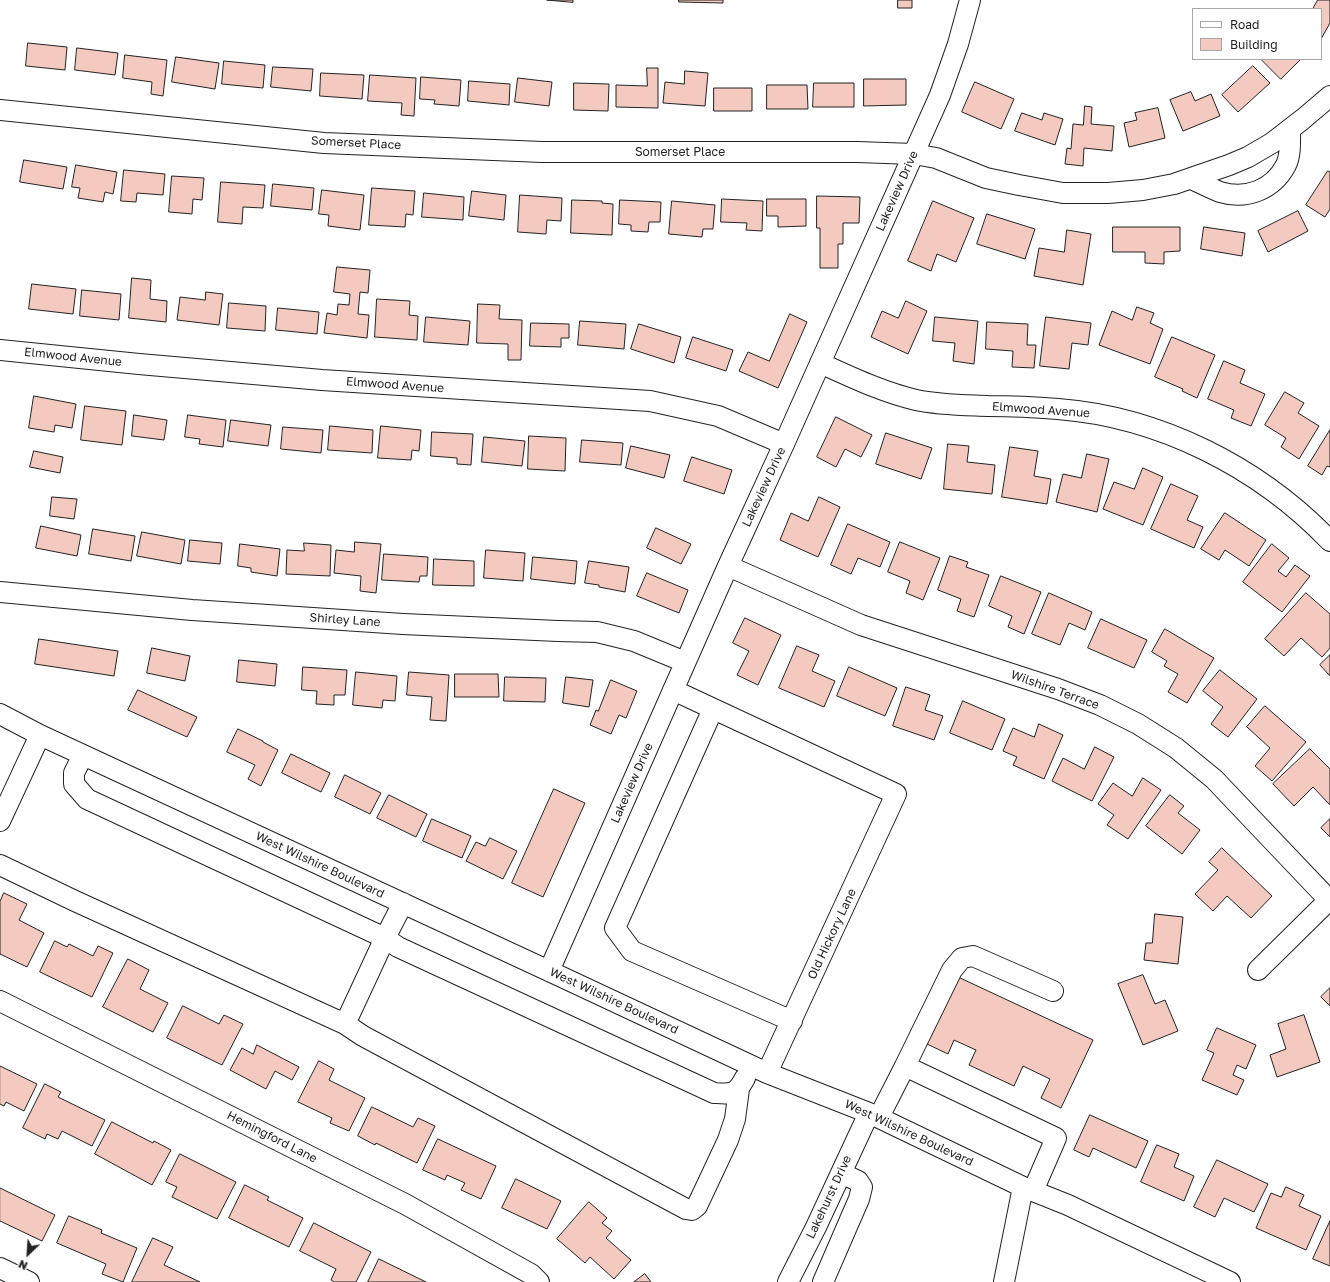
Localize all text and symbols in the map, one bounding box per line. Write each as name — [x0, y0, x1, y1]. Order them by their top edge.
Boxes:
legend — [1192, 8, 1322, 60]
text: Road — [1230, 17, 1259, 32]
text: Building — [1230, 37, 1278, 52]
street label: Somerset Place — [311, 133, 401, 153]
street label: Somerset Place — [635, 145, 725, 159]
street label: Lakeview Drive — [873, 149, 921, 233]
street label: Elmwood Avenue — [23, 345, 123, 369]
street label: Elmwood Avenue — [345, 374, 445, 396]
street label: Elmwood Avenue — [991, 399, 1091, 421]
street label: Lakeview Drive — [739, 445, 789, 529]
street label: Shirley Lane — [309, 610, 381, 630]
street label: Wilshire Terrace — [1009, 667, 1101, 713]
street label: Lakeview Drive — [608, 741, 656, 825]
street label: West Wilshire Boulevard — [253, 829, 387, 901]
street label: Old Hickory Lane — [805, 886, 859, 982]
street label: West Wilshire Boulevard — [547, 965, 681, 1037]
street label: West Wilshire Boulevard — [842, 1097, 976, 1169]
street label: Hemingford Lane — [225, 1108, 319, 1166]
street label: Lakehurst Drive — [803, 1153, 855, 1241]
north arrow — [8, 1234, 48, 1274]
text: N — [16, 1258, 29, 1273]

